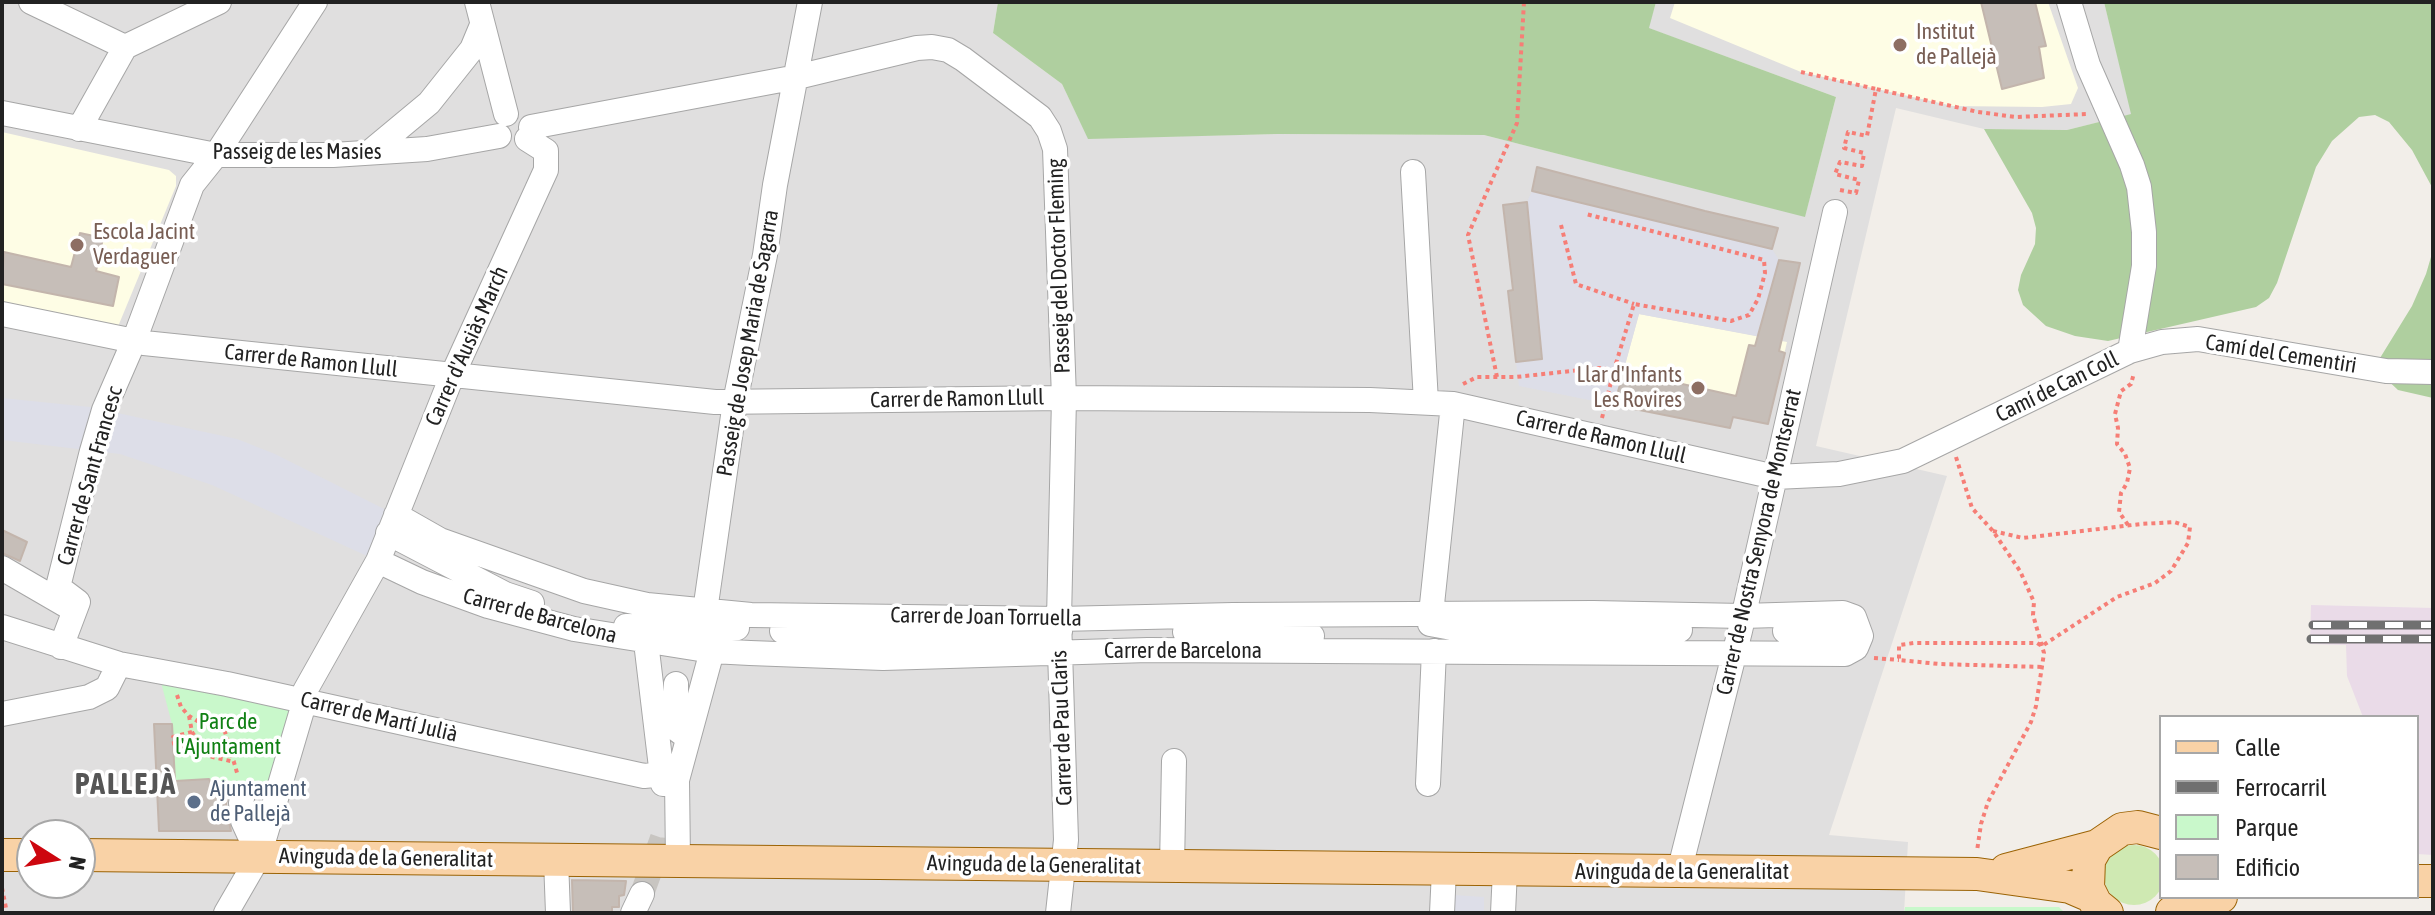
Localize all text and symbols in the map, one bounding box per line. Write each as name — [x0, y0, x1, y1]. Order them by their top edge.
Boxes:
place label: Institut de Pallejà — [1916, 19, 1997, 70]
marker: Institut de Pallejà — [1891, 36, 1909, 54]
street label: Passeig de les Masies — [213, 139, 381, 165]
street label: Passeig del Doctor Fleming — [1042, 158, 1076, 374]
street label: Passeig de Josep Maria de Sagarra — [712, 208, 784, 478]
place label: Escola Jacint Verdaguer — [93, 219, 195, 270]
marker: Escola Jacint Verdaguer — [68, 236, 86, 254]
street label: Carrer d'Ausiàs March — [420, 262, 514, 430]
street label: Camí del Cementiri — [2204, 329, 2358, 379]
street label: Carrer de Ramon Llull — [223, 339, 399, 383]
street label: Camí de Can Coll — [1991, 346, 2123, 428]
place label: Llar d'Infants Les Rovires — [1577, 362, 1682, 414]
marker: Llar d'Infants Les Rovires — [1689, 379, 1707, 397]
street label: Carrer de Sant Francesc — [52, 383, 128, 569]
street label: Carrer de Ramon Llull — [870, 384, 1044, 414]
street label: Carrer de Nostra Senyora de Montserrat — [1711, 386, 1807, 698]
street label: Carrer de Ramon Llull — [1513, 405, 1689, 469]
street label: Carrer de Barcelona — [460, 583, 620, 649]
street label: Carrer de Joan Torruella — [890, 602, 1082, 632]
street label: Carrer de Barcelona — [1104, 638, 1262, 664]
street label: Carrer de Pau Claris — [1046, 650, 1078, 806]
street label: Carrer de Martí Julià — [298, 686, 460, 748]
park label: Parc de l'Ajuntament — [175, 709, 281, 760]
legend — [2159, 715, 2419, 899]
text: Calle — [2235, 734, 2280, 761]
district label: PALLEJÀ — [75, 767, 177, 803]
text: Ferrocarril — [2235, 774, 2327, 801]
place label: Ajuntament de Pallejà — [210, 776, 307, 828]
marker: Ajuntament de Pallejà — [185, 793, 203, 811]
text: Parque — [2235, 814, 2298, 841]
north arrow — [16, 819, 96, 899]
street label: Avinguda de la Generalitat — [279, 843, 493, 873]
street label: Avinguda de la Generalitat — [927, 850, 1141, 880]
text: N — [64, 854, 92, 872]
text: Edificio — [2235, 854, 2300, 881]
street label: Avinguda de la Generalitat — [1575, 859, 1789, 885]

